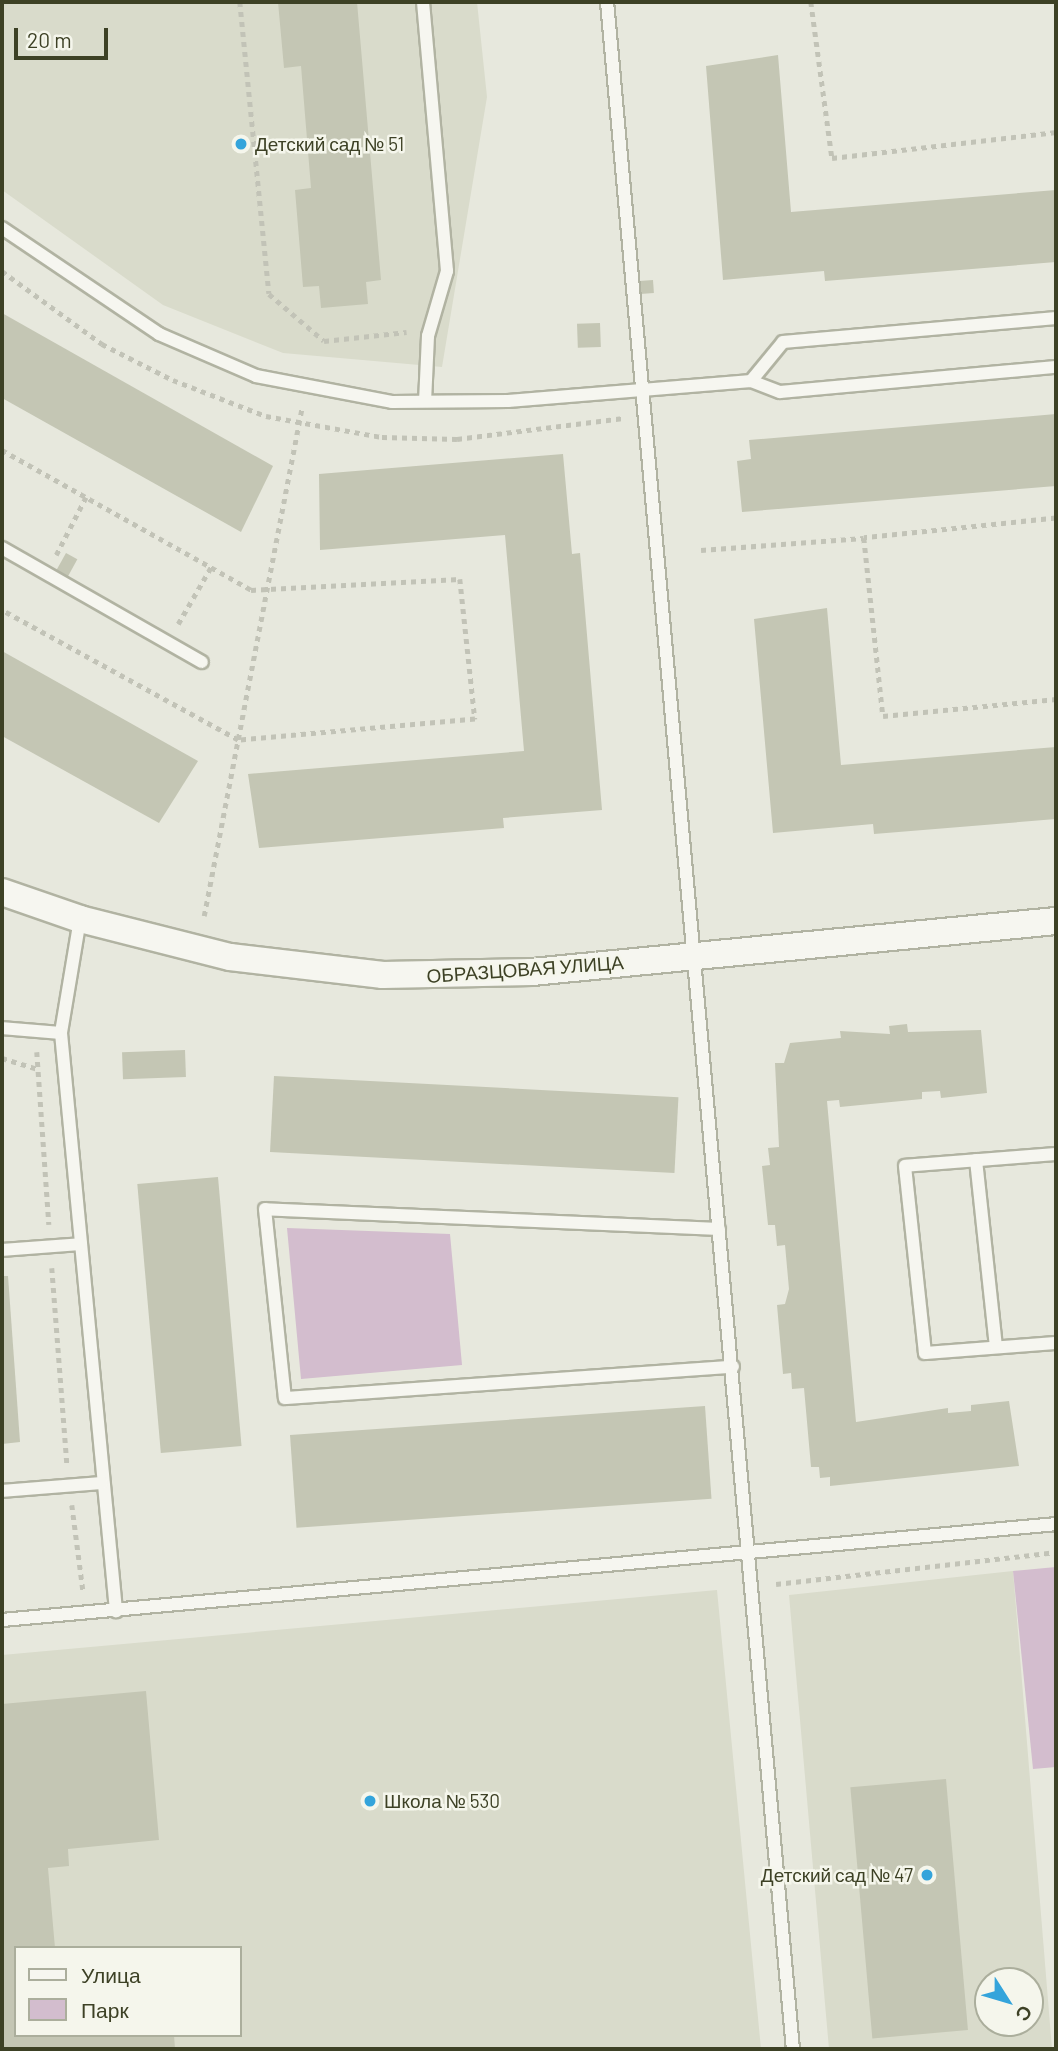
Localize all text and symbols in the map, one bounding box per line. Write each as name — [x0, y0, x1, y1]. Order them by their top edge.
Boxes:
scale bar — [18, 14, 112, 58]
text: 20 m — [27, 27, 72, 52]
place label: Детский сад № 51 — [255, 133, 404, 155]
marker: Детский сад № 51 — [233, 136, 249, 152]
street label: ОБРАЗЦОВАЯ УЛИЦА — [426, 951, 624, 987]
place label: Школа № 530 — [384, 1790, 500, 1812]
marker: Школа № 530 — [362, 1793, 378, 1809]
place label: Детский сад № 47 — [761, 1864, 913, 1886]
marker: Детский сад № 47 — [919, 1867, 935, 1883]
legend — [14, 1946, 242, 2037]
text: Улица — [81, 1962, 141, 1987]
north arrow — [974, 1967, 1044, 2037]
text: Парк — [81, 1997, 129, 2022]
text: С — [1011, 2001, 1038, 2026]

